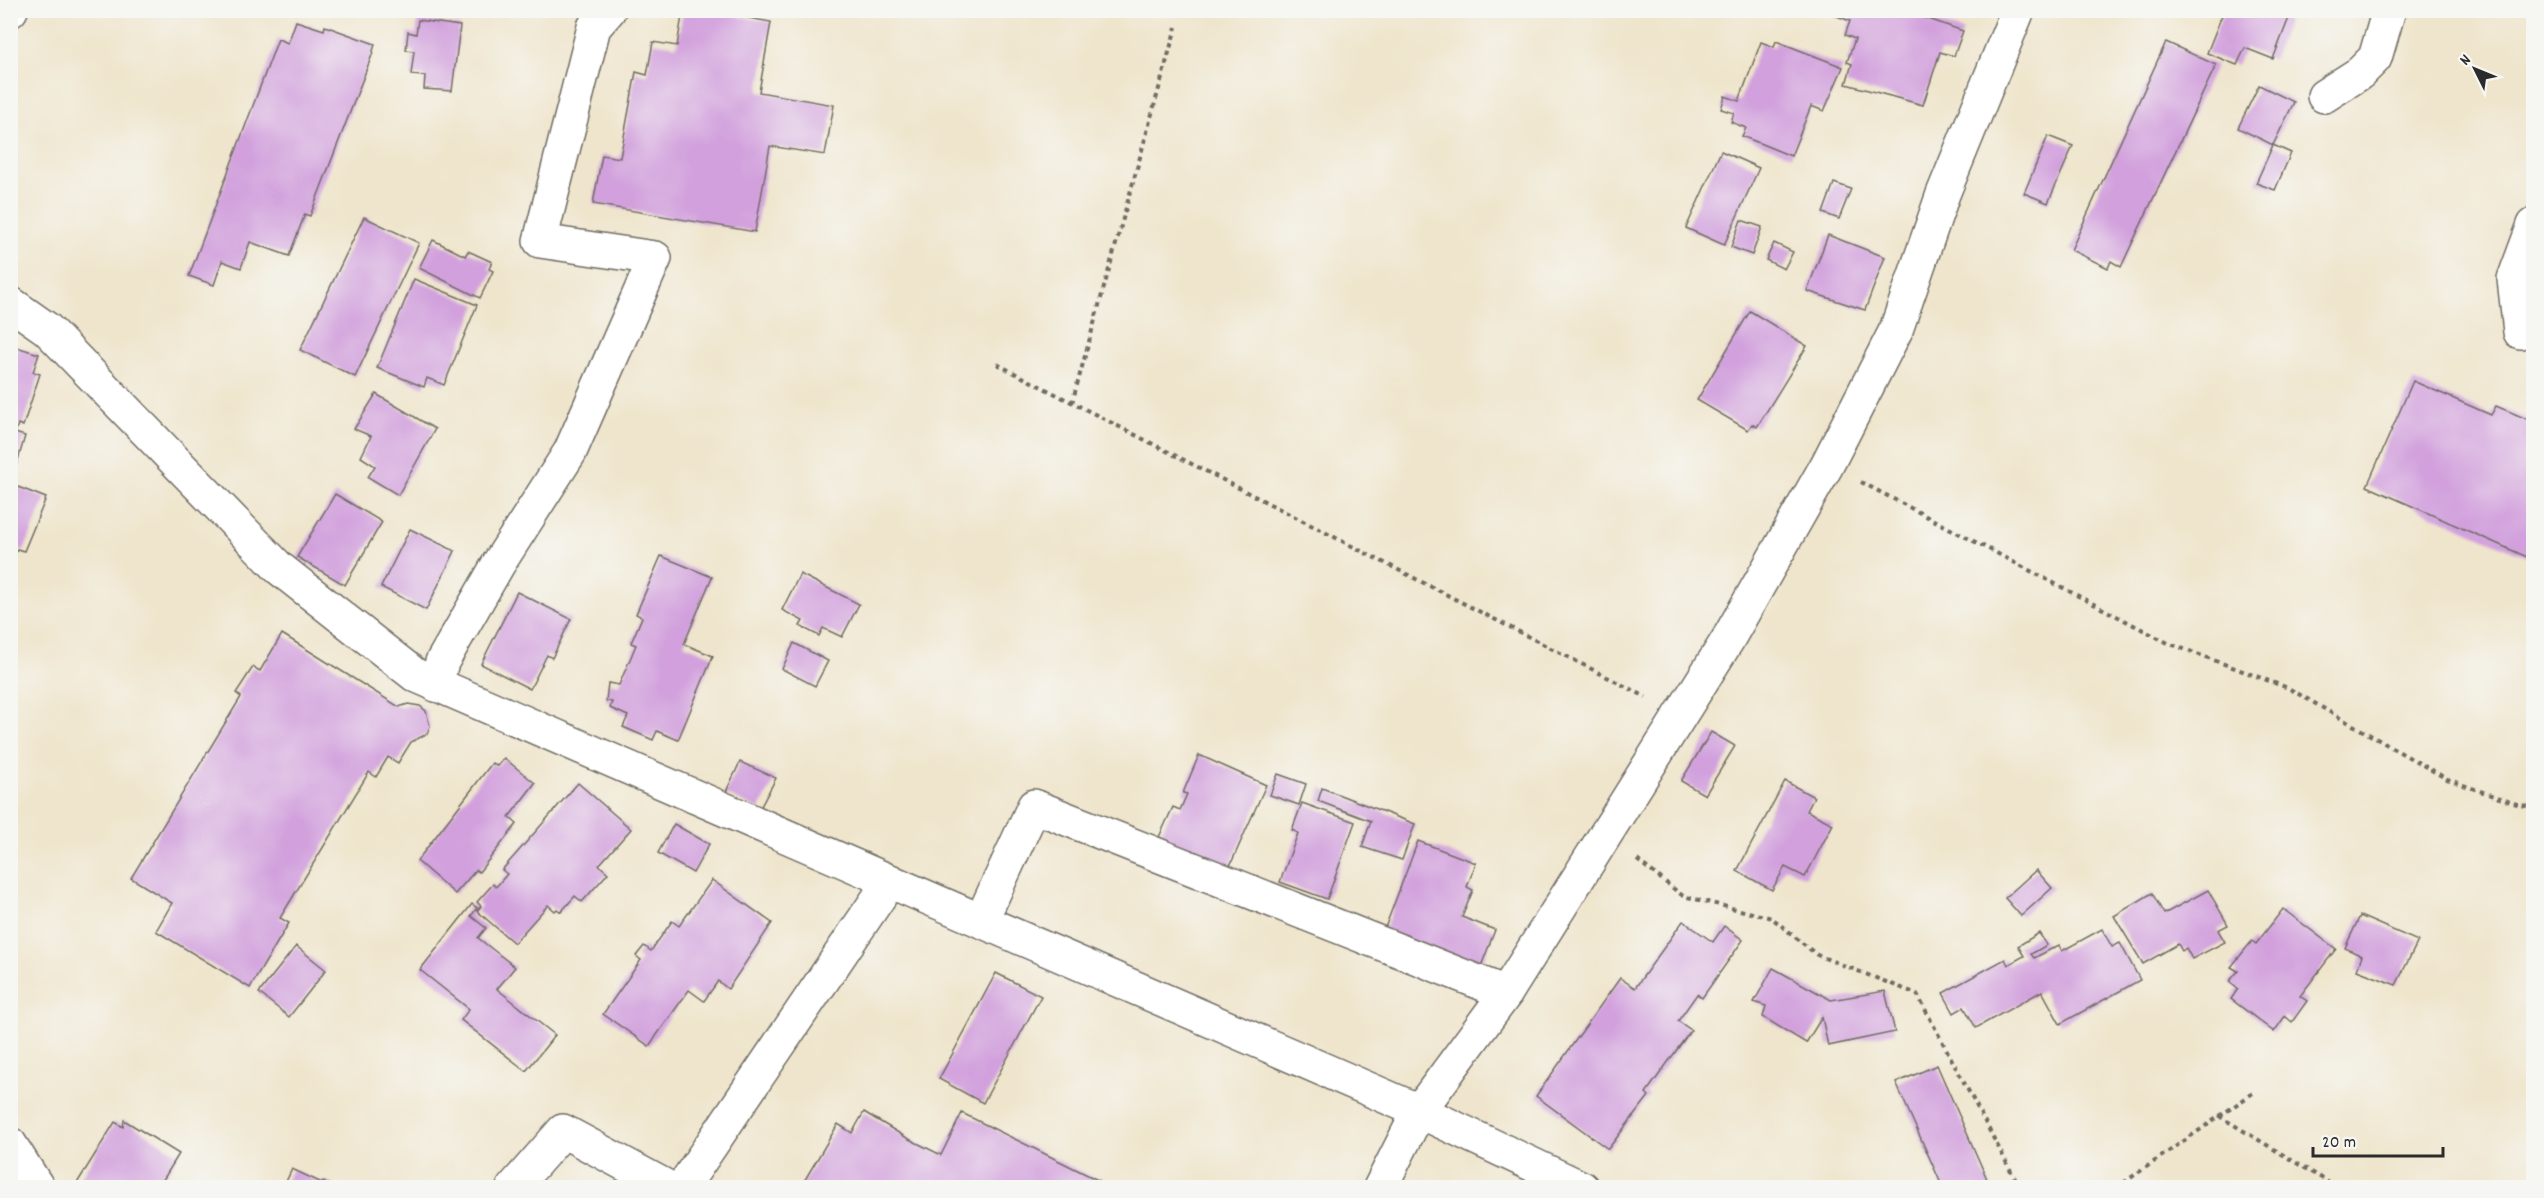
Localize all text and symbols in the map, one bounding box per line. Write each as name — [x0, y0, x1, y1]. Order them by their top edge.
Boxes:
north arrow — [2445, 39, 2505, 99]
text: N — [2455, 50, 2477, 71]
scale bar — [2313, 1120, 2444, 1158]
text: 20 m — [2322, 1131, 2356, 1156]

